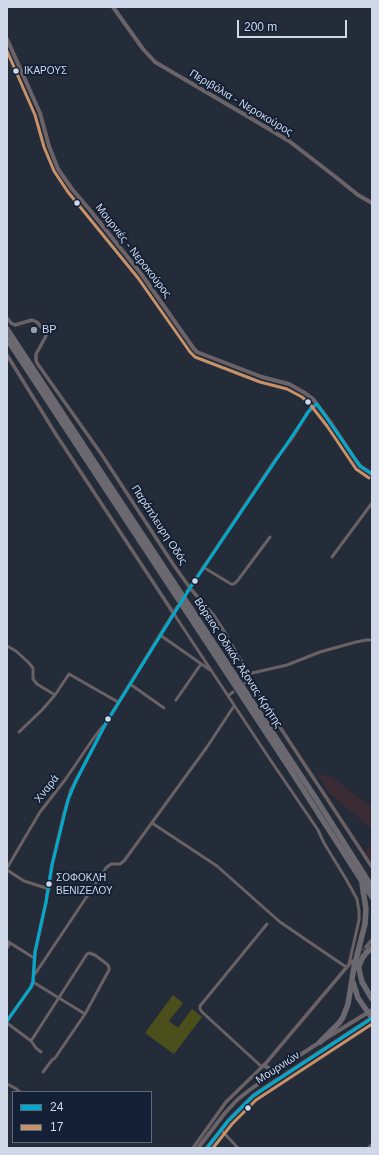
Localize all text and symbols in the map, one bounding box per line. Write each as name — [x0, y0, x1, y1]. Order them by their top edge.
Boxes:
scale bar — [239, 12, 349, 38]
text: 200 m — [244, 20, 277, 34]
place label: ΙΚΑΡΟΥΣ — [24, 65, 67, 77]
marker: ΙΚΑΡΟΥΣ — [11, 66, 21, 76]
street label: Περιβόλια - Νεροκούρος — [187, 67, 295, 139]
unlabelled marker — [72, 198, 82, 208]
street label: Μουρνιές - Νεροκούρος — [92, 201, 174, 301]
place label: BP — [42, 323, 57, 337]
marker: BP — [29, 325, 39, 335]
unlabelled marker — [303, 397, 313, 407]
street label: Παράπλευρη Οδός — [128, 483, 190, 567]
unlabelled marker — [190, 576, 200, 586]
street label: Βόρειος Οδικός Άξονας Κρήτης — [191, 596, 285, 730]
unlabelled marker — [103, 714, 113, 724]
street label: Χναρά — [32, 772, 62, 806]
place label: ΣΟΦΟΚΛΗ ΒΕΝΙΖΕΛΟΥ — [56, 872, 113, 896]
marker: ΣΟΦΟΚΛΗ ΒΕΝΙΖΕΛΟΥ — [44, 879, 54, 889]
street label: Μουρνιών — [254, 1049, 302, 1087]
legend — [12, 1091, 152, 1143]
text: 24 — [50, 1100, 63, 1114]
unlabelled marker — [243, 1103, 253, 1113]
text: 17 — [50, 1120, 63, 1134]

